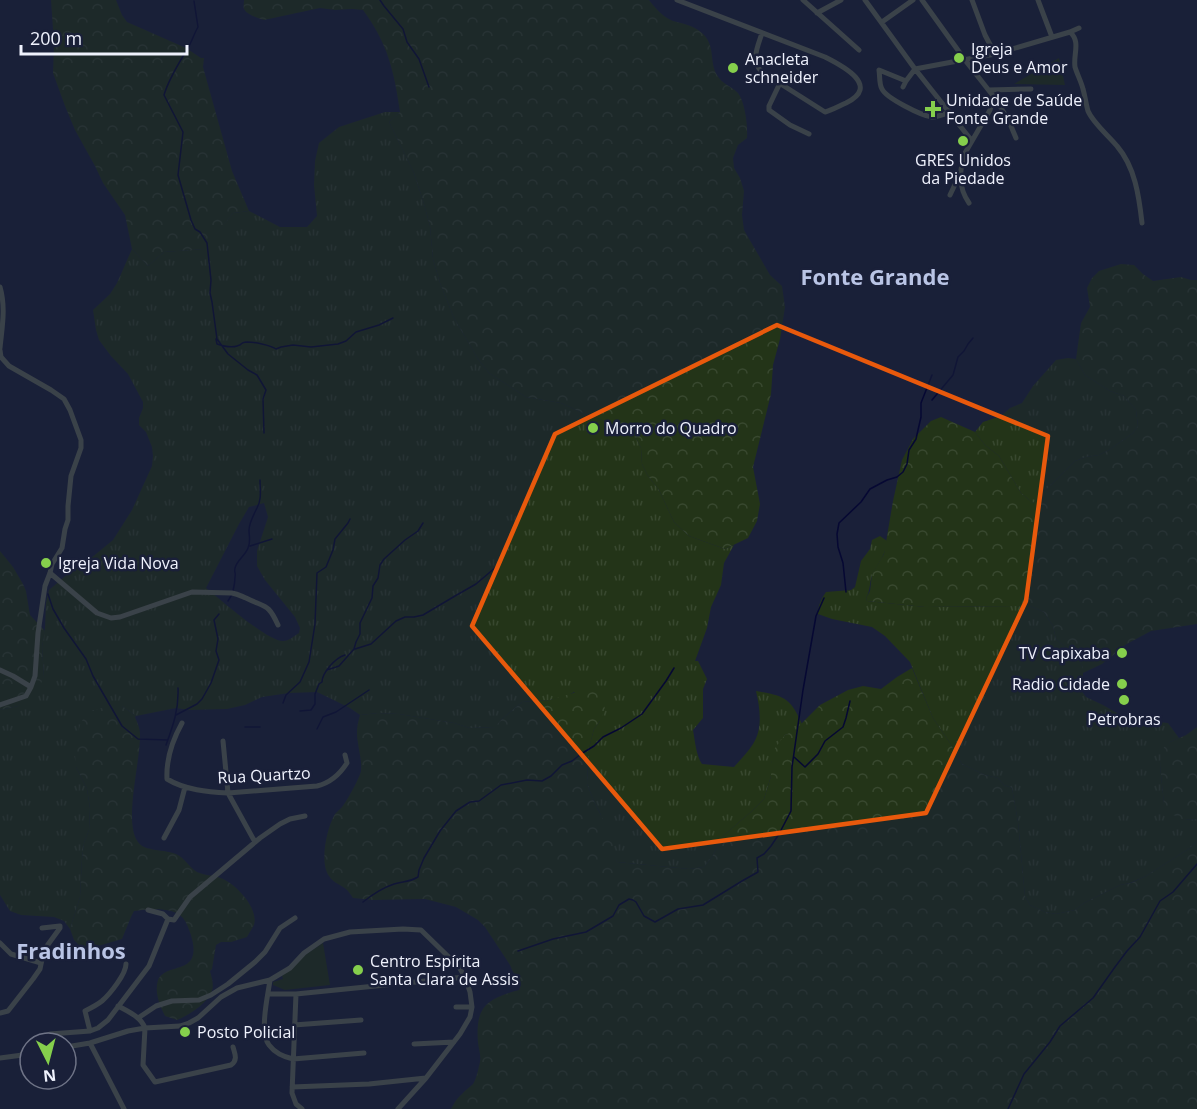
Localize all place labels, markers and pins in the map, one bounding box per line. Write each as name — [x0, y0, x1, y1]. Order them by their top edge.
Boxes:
place label: Igreja Deus e Amor — [971, 38, 1068, 78]
place label: Anacleta schneider — [745, 48, 819, 88]
marker: Igreja Deus e Amor — [952, 51, 966, 65]
marker: Anacleta schneider — [726, 61, 740, 75]
place label: Unidade de Saúde Fonte Grande — [946, 89, 1082, 129]
marker: Unidade de Saúde Fonte Grande — [924, 100, 942, 118]
marker: GRES Unidos da Piedade — [956, 134, 970, 148]
place label: GRES Unidos da Piedade — [915, 149, 1011, 189]
place label: Morro do Quadro — [605, 417, 737, 439]
marker: Morro do Quadro — [586, 421, 600, 435]
place label: Igreja Vida Nova — [58, 552, 179, 574]
marker: Igreja Vida Nova — [39, 556, 53, 570]
place label: TV Capixaba — [1019, 642, 1110, 664]
marker: TV Capixaba — [1115, 646, 1129, 660]
place label: Radio Cidade — [1012, 673, 1110, 695]
marker: Radio Cidade — [1115, 677, 1129, 691]
marker: Petrobras — [1117, 693, 1131, 707]
place label: Petrobras — [1087, 708, 1161, 730]
place label: Centro Espírita Santa Clara de Assis — [370, 950, 519, 990]
marker: Centro Espírita Santa Clara de Assis — [351, 963, 365, 977]
place label: Posto Policial — [197, 1021, 295, 1043]
marker: Posto Policial — [178, 1025, 192, 1039]

